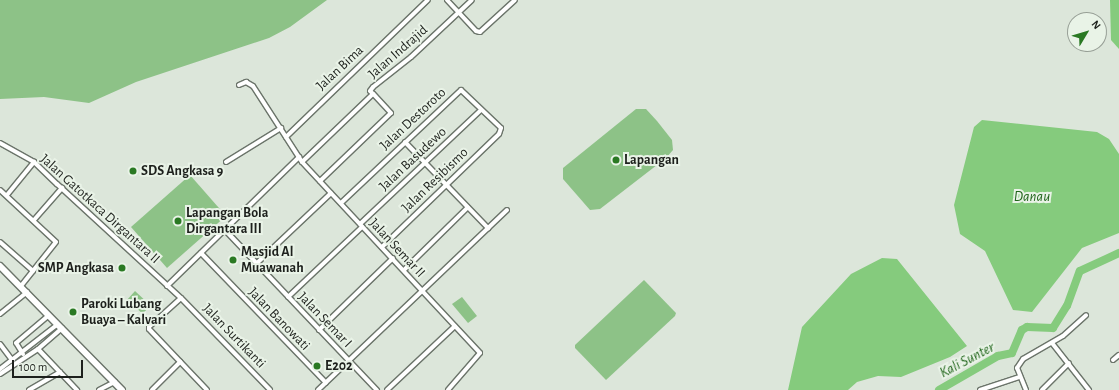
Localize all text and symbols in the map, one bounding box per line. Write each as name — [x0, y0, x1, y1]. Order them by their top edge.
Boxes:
north arrow — [1067, 12, 1107, 52]
text: N — [1089, 19, 1103, 31]
street label: Jalan Indrajid — [365, 22, 431, 82]
street label: Jalan Bima — [313, 42, 367, 94]
street label: Jalan Destoroto — [377, 84, 449, 154]
street label: Jalan Basudewo — [376, 124, 450, 194]
street label: Jalan Resibismo — [398, 144, 472, 216]
street label: Jalan Gatotkaca Dirgantara II — [37, 151, 163, 267]
place label: Lapangan — [624, 152, 679, 168]
marker: Lapangan — [611, 155, 621, 165]
place label: SDS Angkasa 9 — [141, 163, 223, 179]
marker: SDS Angkasa 9 — [128, 166, 138, 176]
water label: Danau — [1014, 188, 1050, 206]
place label: Lapangan Bola Dirgantara III — [186, 205, 268, 238]
street label: Jalan Semar II — [365, 215, 429, 281]
marker: Lapangan Bola Dirgantara III — [173, 216, 183, 226]
place label: Masjid Al Muawanah — [241, 244, 304, 276]
marker: Masjid Al Muawanah — [228, 255, 238, 265]
place label: SMP Angkasa — [38, 260, 114, 276]
marker: SMP Angkasa — [117, 263, 127, 273]
street label: Jalan Banowati — [245, 284, 313, 354]
street label: Jalan Semar I — [294, 289, 356, 351]
place label: Paroki Lubang Buaya – Kalvari — [81, 296, 166, 328]
street label: Jalan Surtikanti — [199, 300, 269, 372]
marker: Paroki Lubang Buaya – Kalvari — [68, 307, 78, 317]
water label: Kali Sunter — [937, 338, 997, 382]
scale bar — [14, 352, 85, 378]
place label: E202 — [325, 358, 353, 374]
text: 100 m — [19, 361, 47, 373]
marker: E202 — [312, 361, 322, 371]

